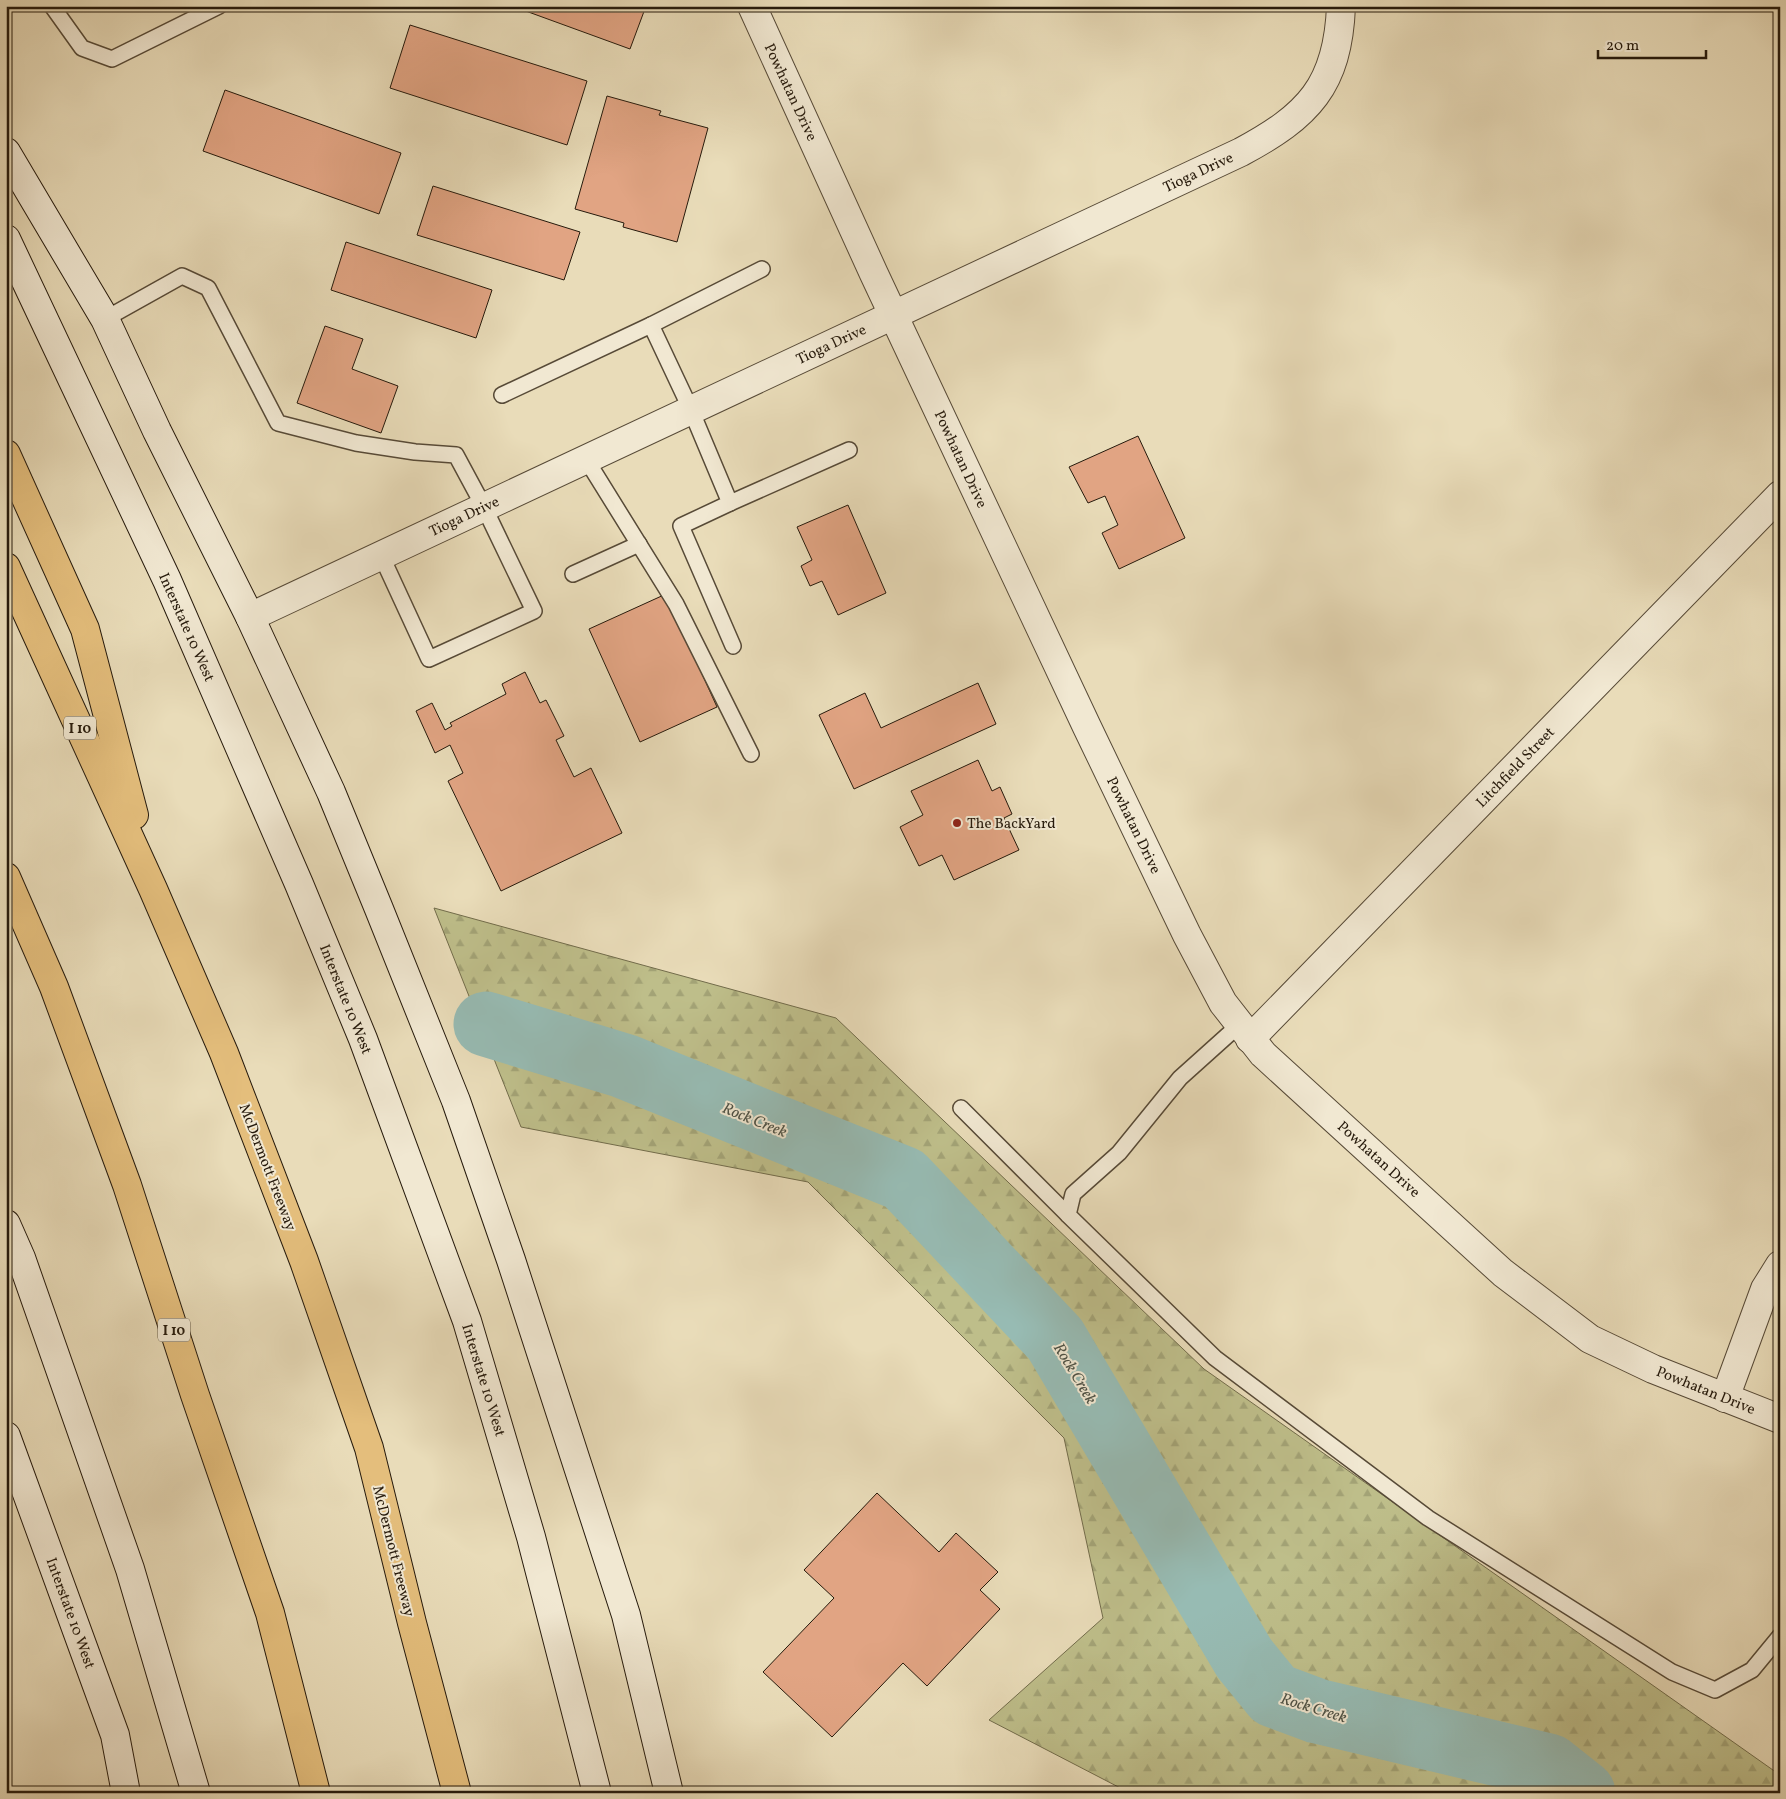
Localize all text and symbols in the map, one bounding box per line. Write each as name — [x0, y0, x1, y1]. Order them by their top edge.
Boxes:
scale bar — [1598, 28, 1706, 60]
text: 20 m — [1606, 36, 1639, 57]
street label: Powhatan Drive — [758, 40, 821, 145]
street label: Tioga Drive — [1160, 148, 1237, 199]
street label: Tioga Drive — [793, 320, 870, 371]
street label: Powhatan Drive — [928, 407, 991, 512]
street label: Tioga Drive — [426, 492, 503, 543]
street label: Interstate 10 West — [152, 570, 219, 685]
road number: I 10 — [64, 716, 96, 740]
street label: Litchfield Street — [1472, 723, 1560, 813]
street label: Powhatan Drive — [1100, 774, 1165, 878]
place label: The BackYard — [967, 814, 1056, 835]
marker: The BackYard — [951, 817, 963, 829]
street label: Interstate 10 West — [313, 941, 376, 1058]
water label: Rock Creek — [719, 1098, 790, 1144]
street label: McDermott Freeway — [233, 1101, 300, 1234]
street label: Powhatan Drive — [1332, 1117, 1424, 1203]
road number: I 10 — [158, 1318, 190, 1342]
street label: Interstate 10 West — [455, 1321, 510, 1439]
water label: Rock Creek — [1047, 1339, 1102, 1409]
street label: Powhatan Drive — [1653, 1362, 1758, 1421]
street label: McDermott Freeway — [366, 1484, 419, 1619]
street label: Interstate 10 West — [40, 1555, 99, 1672]
water label: Rock Creek — [1278, 1688, 1350, 1730]

